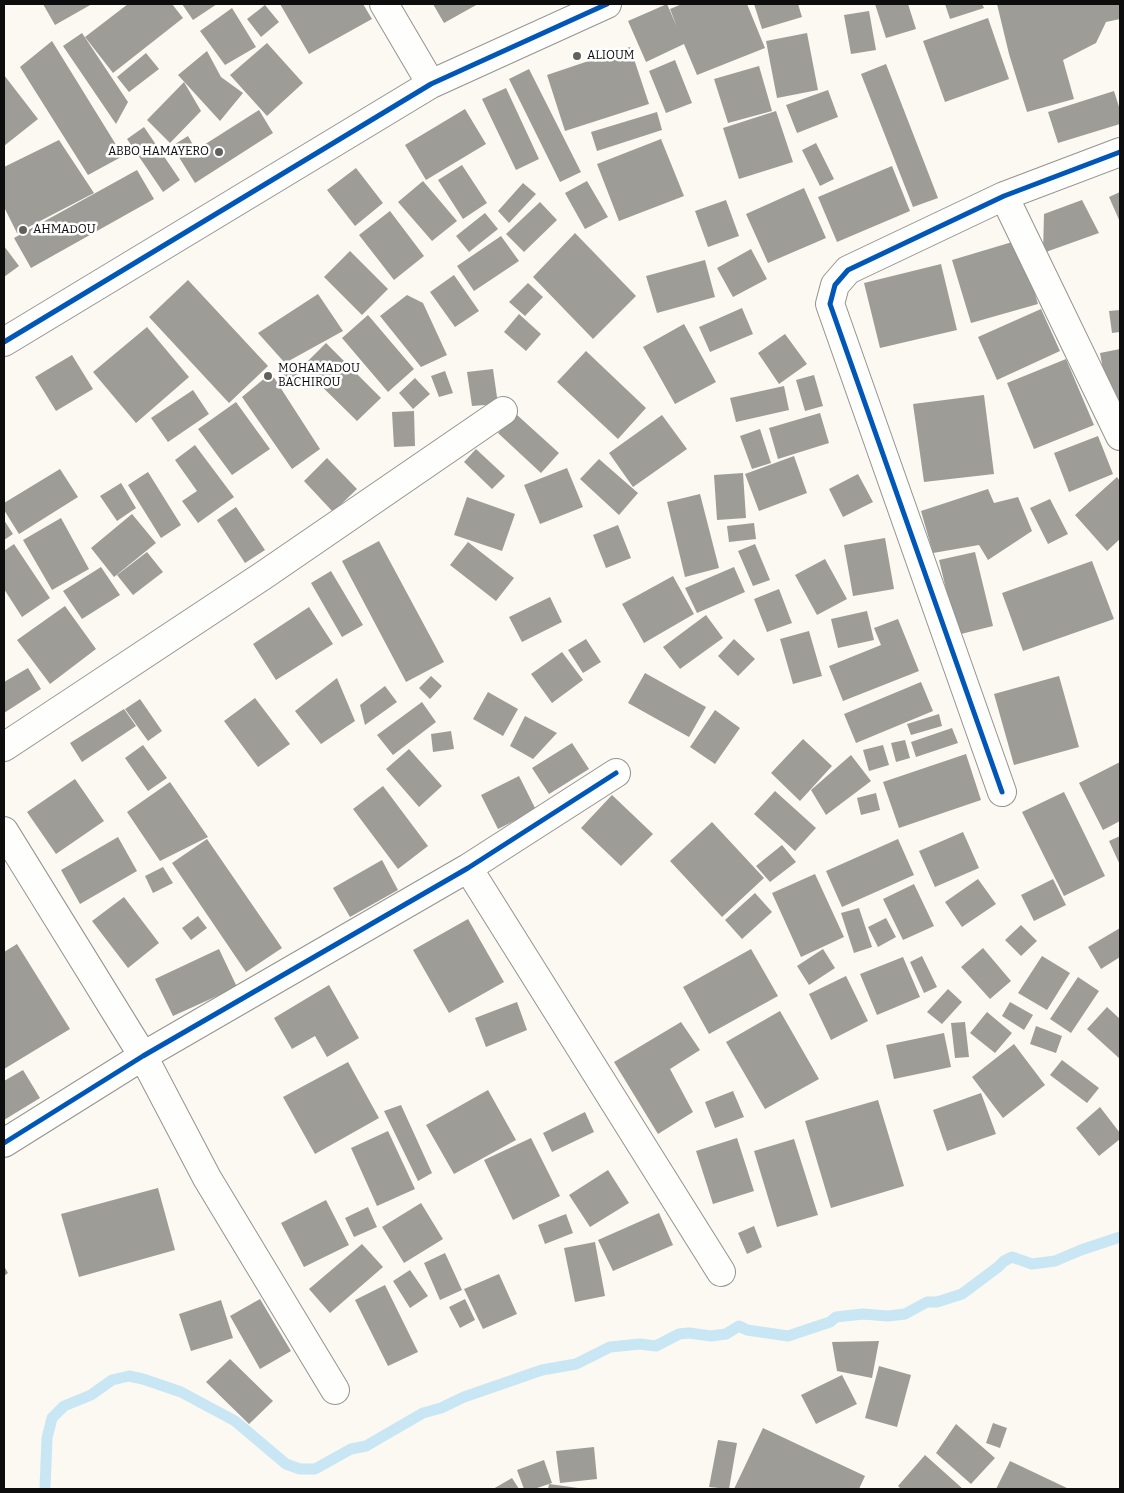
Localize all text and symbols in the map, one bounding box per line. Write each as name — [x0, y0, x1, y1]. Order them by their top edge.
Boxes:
place label: ALIOUM — [587, 49, 635, 63]
marker: ALIOUM — [571, 50, 583, 62]
place label: ABBO HAMAYERO — [108, 145, 209, 159]
marker: ABBO HAMAYERO — [213, 146, 225, 158]
place label: AHMADOU — [33, 223, 96, 237]
marker: AHMADOU — [17, 224, 29, 236]
place label: MOHAMADOU BACHIROU — [278, 362, 360, 390]
marker: MOHAMADOU BACHIROU — [262, 370, 274, 382]

